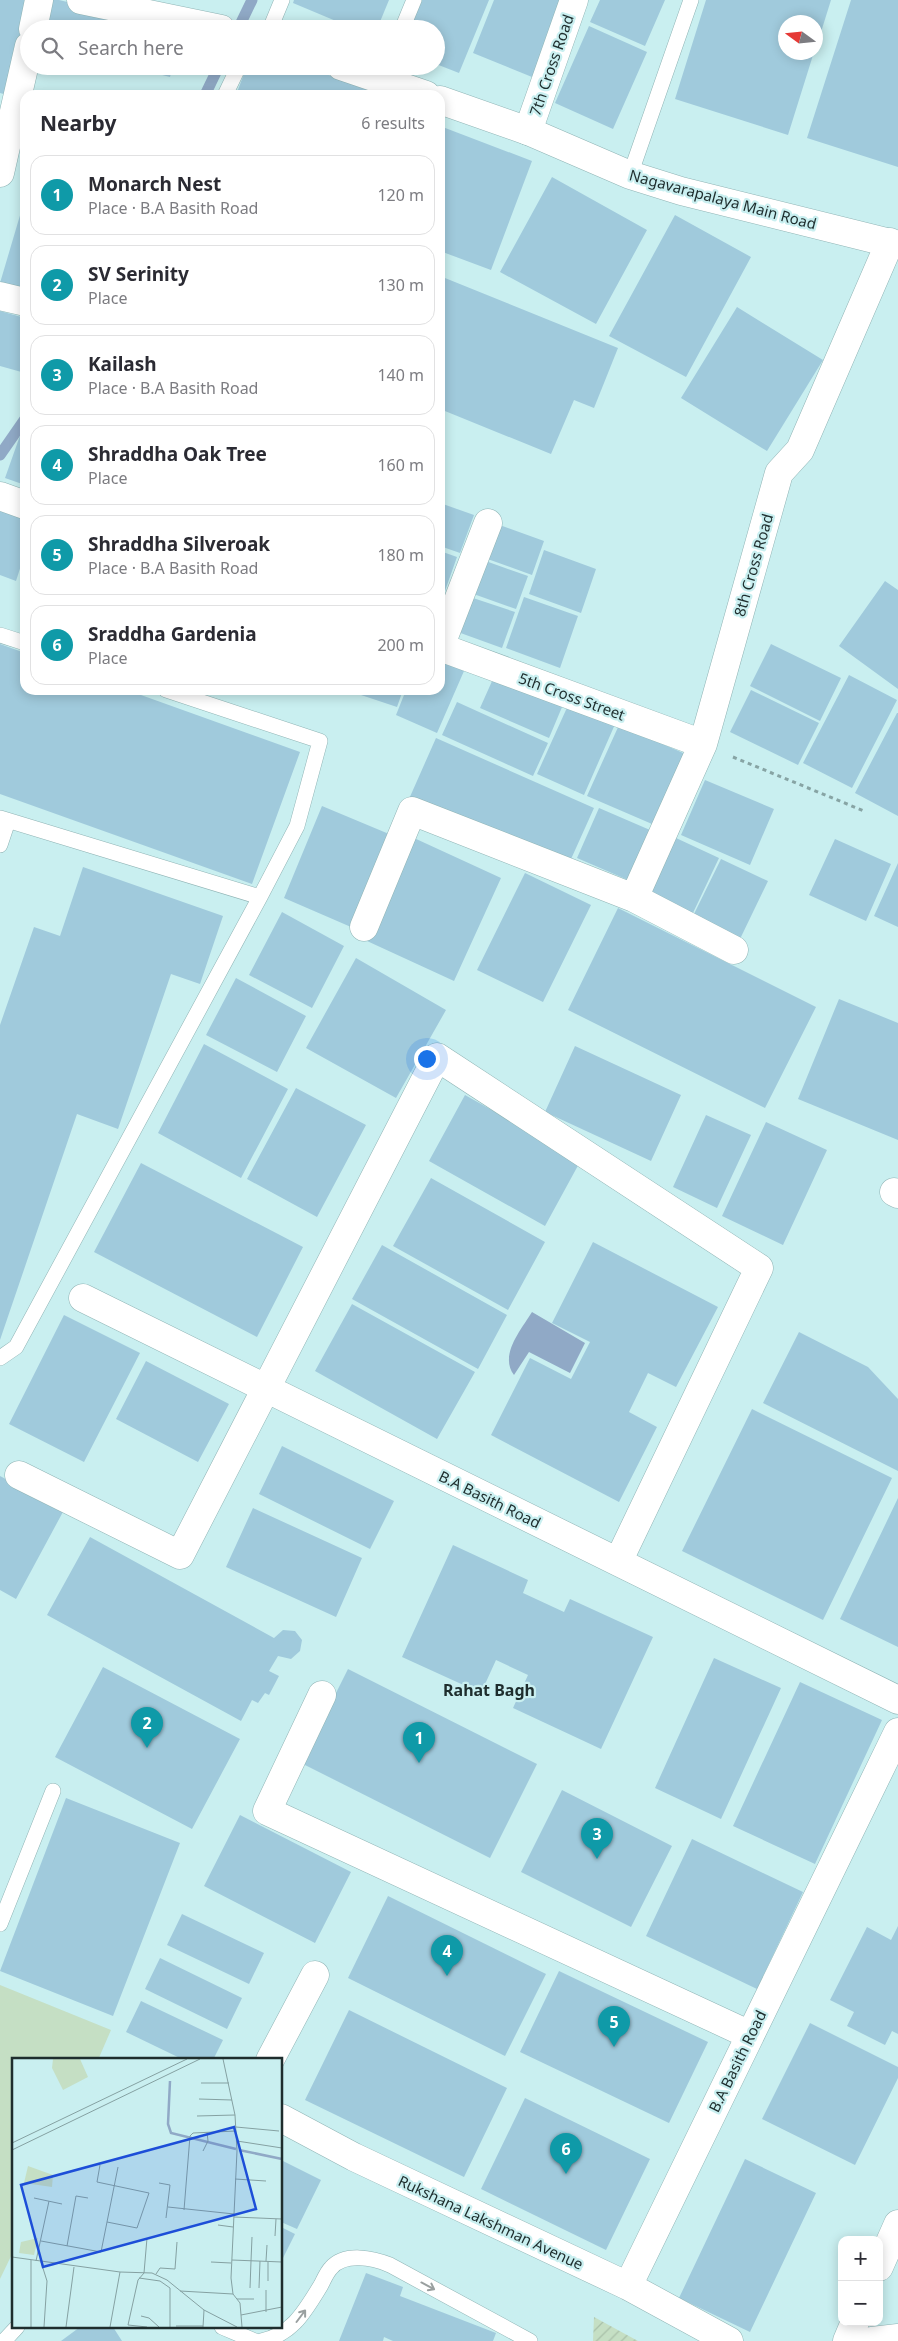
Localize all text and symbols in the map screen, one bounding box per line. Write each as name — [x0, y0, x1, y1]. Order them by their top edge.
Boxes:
street label: 7th Cross Road — [524, 12, 578, 118]
north arrow — [778, 15, 823, 60]
search box — [20, 20, 445, 75]
icon: search — [38, 34, 66, 62]
text: Search here — [78, 35, 184, 61]
text: Nearby — [40, 109, 116, 137]
text: 6 results — [361, 112, 425, 134]
street label: Nagavarapalaya Main Road — [627, 164, 819, 234]
text: Monarch Nest — [88, 171, 221, 197]
text: 1 — [52, 184, 62, 206]
text: 120 m — [377, 184, 424, 206]
text: Place · B.A Basith Road — [88, 197, 258, 219]
text: SV Serinity — [88, 261, 189, 287]
text: 2 — [52, 274, 62, 296]
text: 130 m — [377, 274, 424, 296]
text: Place — [88, 287, 128, 309]
text: Kailash — [88, 351, 157, 377]
text: 3 — [52, 364, 62, 386]
text: 140 m — [377, 364, 424, 386]
text: Place · B.A Basith Road — [88, 377, 258, 399]
text: Shraddha Oak Tree — [88, 441, 267, 467]
text: 4 — [52, 454, 62, 476]
text: 160 m — [377, 454, 424, 476]
text: Place — [88, 467, 128, 489]
street label: 8th Cross Road — [729, 511, 777, 619]
text: Shraddha Silveroak — [88, 531, 270, 557]
text: 5 — [52, 544, 62, 566]
text: 180 m — [377, 544, 424, 566]
text: Place · B.A Basith Road — [88, 557, 258, 579]
text: Sraddha Gardenia — [88, 621, 257, 647]
text: 6 — [52, 634, 62, 656]
text: 200 m — [377, 634, 424, 656]
text: Place — [88, 647, 128, 669]
street label: 5th Cross Street — [516, 667, 628, 725]
your location — [414, 1046, 440, 1072]
street label: B.A Basith Road — [436, 1466, 544, 1532]
district label: Rahat Bagh — [443, 1679, 535, 1701]
pin: 2 — [131, 1707, 163, 1748]
pin: 1 — [403, 1722, 435, 1763]
pin: 3 — [581, 1818, 613, 1859]
pin: 4 — [431, 1935, 463, 1976]
pin: 5 — [598, 2006, 630, 2047]
street label: B.A Basith Road — [704, 2007, 770, 2115]
inset map — [12, 2058, 282, 2328]
pin: 6 — [550, 2133, 582, 2174]
street label: Rukshana Lakshman Avenue — [395, 2170, 587, 2274]
map controls — [838, 2236, 883, 2326]
button: + — [838, 2236, 883, 2281]
one-way arrow — [421, 2281, 436, 2291]
button: − — [838, 2281, 883, 2326]
one-way arrow — [296, 2310, 307, 2323]

